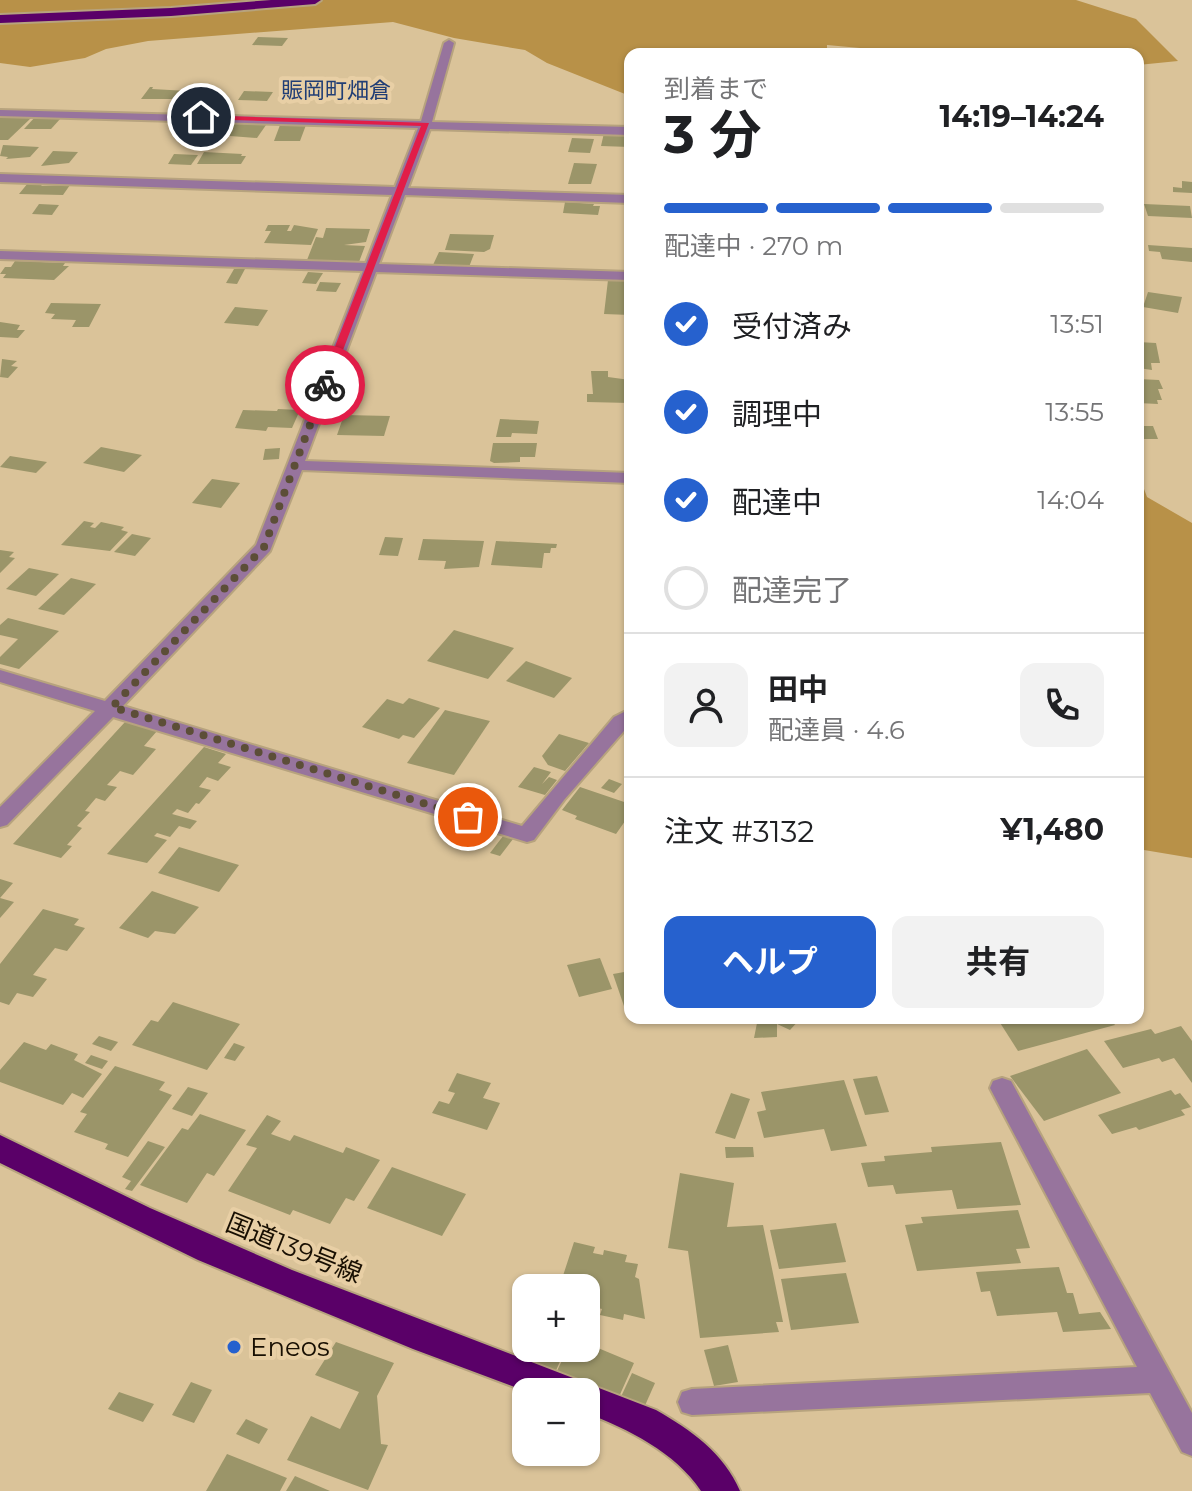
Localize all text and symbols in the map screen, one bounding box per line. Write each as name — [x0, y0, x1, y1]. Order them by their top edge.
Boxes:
text: 到着まで — [664, 73, 768, 105]
district label: 賑岡町畑倉 — [281, 77, 391, 104]
pin — [167, 83, 235, 151]
icon: home — [179, 95, 223, 139]
text: 14:19–14:24 — [940, 98, 1104, 135]
text: 3 分 — [664, 103, 762, 166]
text: 配達中 · 270 m — [664, 230, 843, 262]
icon: check — [664, 302, 708, 346]
text: 受付済み — [732, 308, 852, 345]
text: 13:51 — [1050, 308, 1104, 340]
courier — [285, 345, 365, 425]
icon: bike — [303, 363, 347, 407]
icon: check — [664, 390, 708, 434]
text: 調理中 — [732, 396, 822, 433]
text: 13:55 — [1045, 396, 1104, 428]
icon: check — [664, 478, 708, 522]
text: 配達中 — [732, 484, 822, 521]
text: 14:04 — [1037, 484, 1104, 516]
text: 配達完了 — [732, 572, 852, 609]
button: person — [664, 663, 748, 747]
button: phone — [1020, 663, 1104, 747]
text: 田中 — [768, 671, 828, 708]
text: 配達員 · 4.6 — [768, 714, 905, 746]
pin — [434, 783, 502, 851]
icon: bag — [446, 795, 490, 839]
text: ¥1,480 — [1000, 811, 1104, 848]
text: 注文 #3132 — [664, 813, 814, 850]
button: ヘルプ — [664, 916, 876, 1008]
button: 共有 — [892, 916, 1104, 1008]
street label: 国道139号線 — [221, 1206, 367, 1290]
map controls — [512, 1274, 600, 1466]
button: + — [512, 1274, 600, 1362]
place label: Eneos — [250, 1331, 330, 1363]
marker: Eneos — [225, 1338, 243, 1356]
button: − — [512, 1378, 600, 1466]

